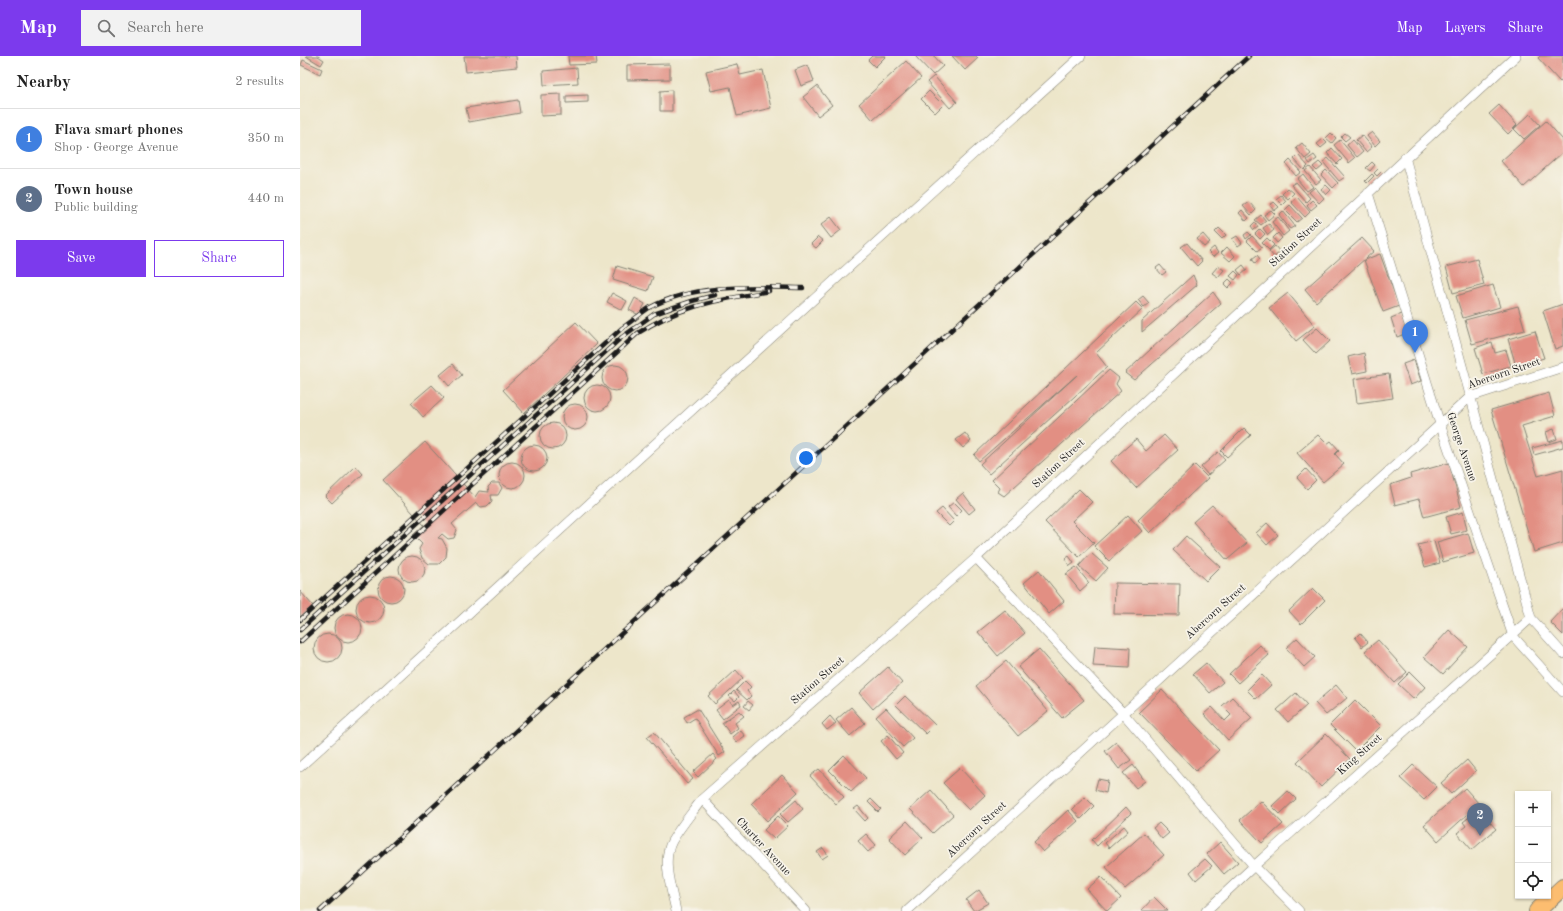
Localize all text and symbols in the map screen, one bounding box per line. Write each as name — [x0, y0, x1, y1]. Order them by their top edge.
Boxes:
search box — [81, 10, 361, 46]
icon: search — [95, 17, 117, 39]
text: Map — [20, 19, 57, 38]
text: Search here — [127, 21, 204, 36]
text: Map — [1397, 21, 1423, 35]
text: Layers — [1445, 21, 1486, 35]
text: Share — [1508, 21, 1543, 35]
text: Nearby — [16, 74, 71, 91]
text: 2 results — [235, 75, 284, 88]
text: Flava smart phones — [54, 123, 183, 138]
text: 1 — [25, 132, 33, 145]
text: 350 m — [247, 132, 284, 145]
text: Shop · George Avenue — [54, 141, 178, 154]
text: Town house — [54, 183, 133, 198]
text: 2 — [25, 192, 33, 205]
text: 440 m — [247, 192, 284, 205]
text: Public building — [54, 201, 138, 214]
street label: Station Street — [1268, 216, 1324, 270]
button: Save — [16, 240, 146, 277]
button: Share — [154, 240, 284, 277]
pin: 1 — [1402, 320, 1428, 353]
street label: Abercorn Street — [1466, 356, 1542, 392]
street label: George Avenue — [1444, 411, 1478, 483]
street label: Station Street — [1031, 437, 1087, 491]
your location — [796, 448, 816, 468]
street label: Abercorn Street — [1184, 582, 1248, 642]
street label: Station Street — [789, 655, 847, 707]
street label: King Street — [1336, 732, 1384, 778]
map controls — [1515, 791, 1551, 899]
button: + — [1515, 791, 1551, 827]
street label: Abercorn Street — [945, 800, 1009, 860]
pin: 2 — [1467, 803, 1493, 836]
street label: Charter Avenue — [733, 816, 793, 878]
button: − — [1515, 827, 1551, 863]
button: locate — [1515, 863, 1551, 899]

